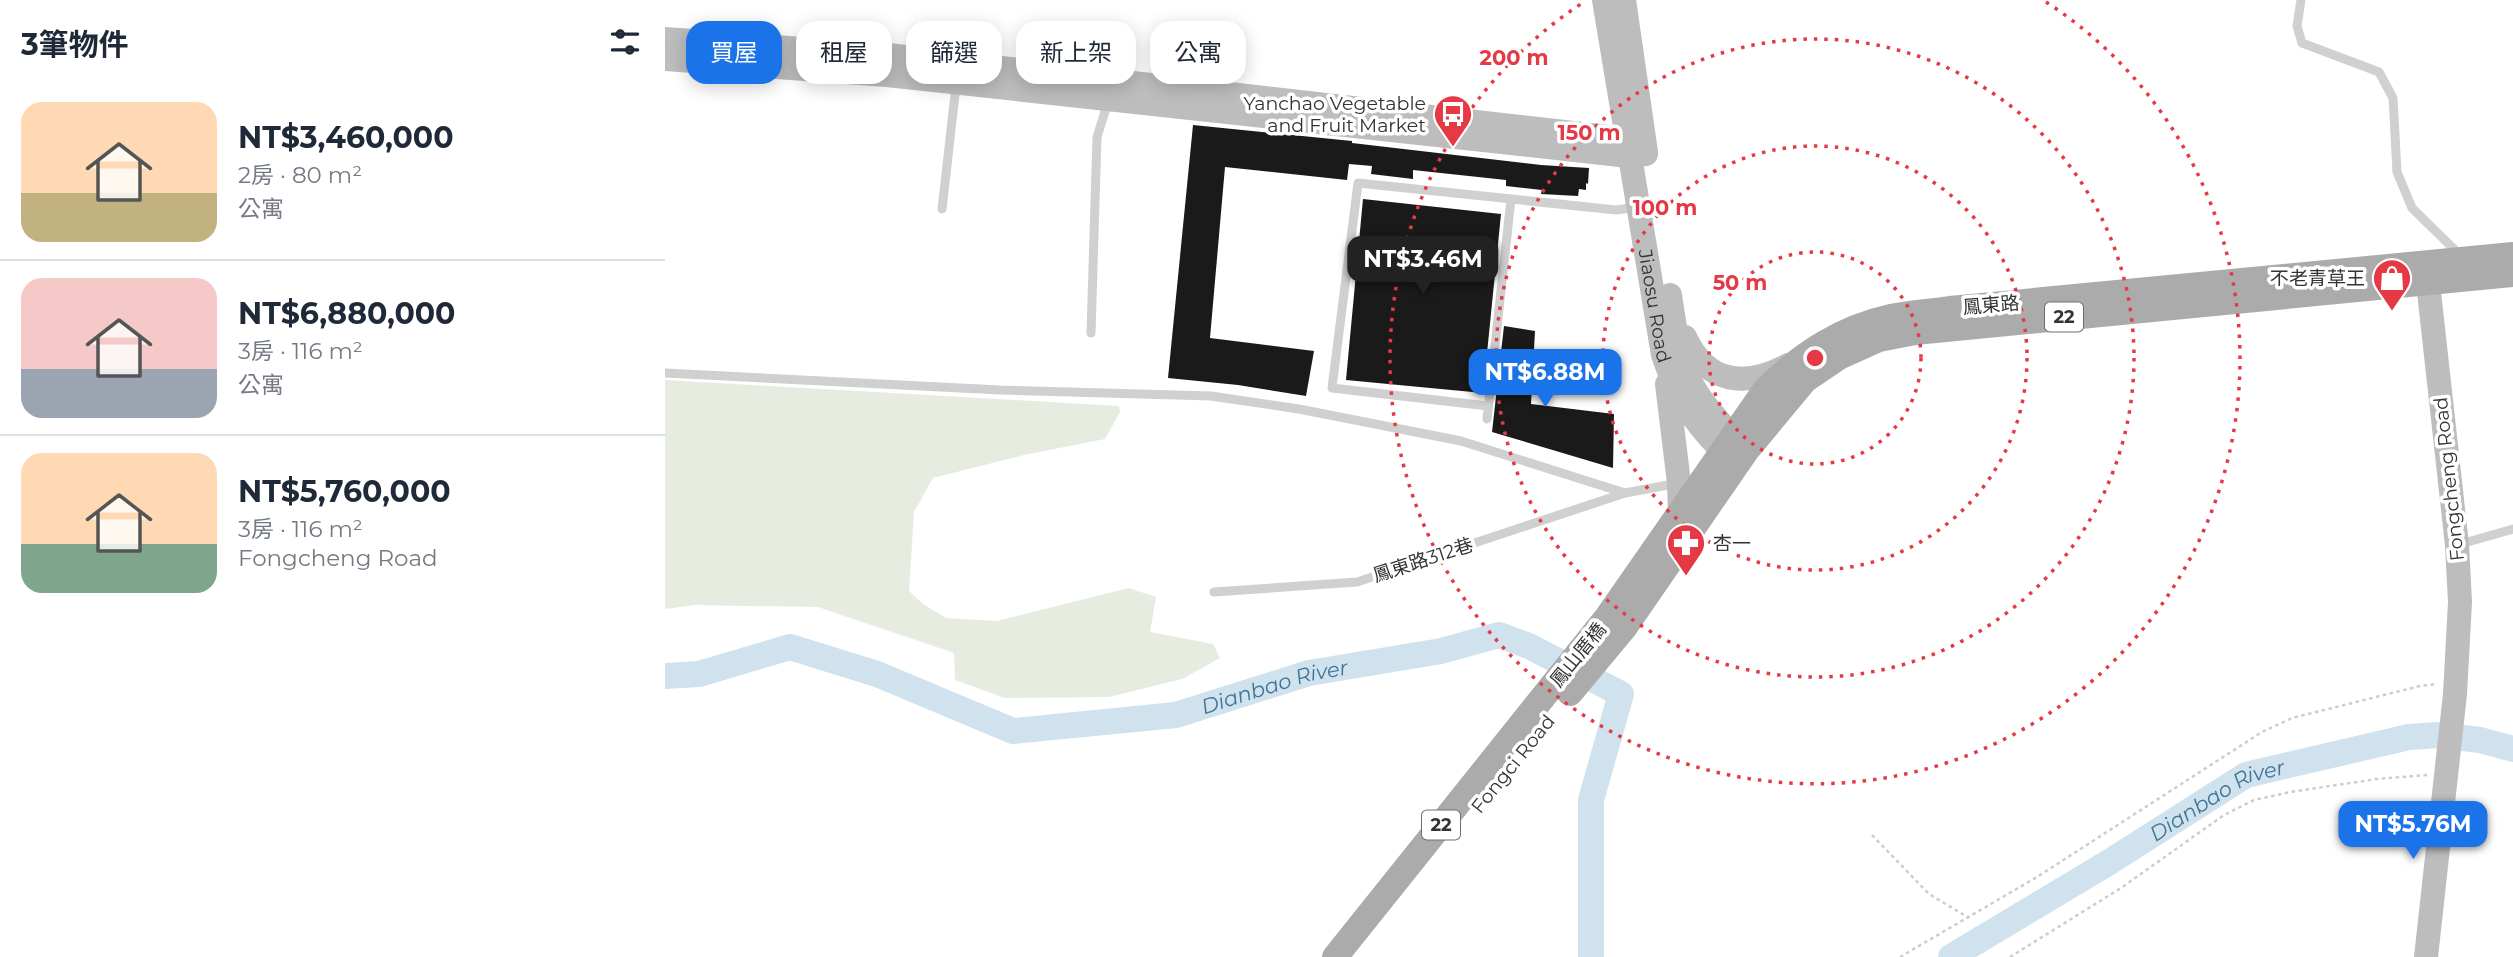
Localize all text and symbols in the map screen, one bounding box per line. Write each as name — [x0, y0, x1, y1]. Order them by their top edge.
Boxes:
chip: 買屋 — [686, 21, 782, 84]
chip: 租屋 — [796, 21, 892, 84]
chip: 篩選 — [906, 21, 1002, 84]
chip: 新上架 — [1016, 21, 1136, 84]
chip: 公寓 — [1150, 21, 1246, 84]
icon: filters — [606, 23, 644, 61]
text: 3筆物件 — [21, 26, 129, 63]
text: 200 m — [1480, 45, 1548, 70]
place label: Yanchao Vegetable and Fruit Market — [1243, 92, 1426, 137]
bus stop icon: Yanchao Vegetable and Fruit Market — [1432, 93, 1474, 148]
text: NT$3,460,000 — [238, 119, 454, 156]
text: 150 m — [1558, 120, 1620, 145]
icon: home — [77, 130, 161, 214]
text: 2房 · 80 m² — [238, 161, 362, 189]
text: 公寓 — [238, 195, 284, 223]
text: 100 m — [1633, 195, 1697, 220]
pin: NT$3.46M — [1351, 236, 1495, 296]
text: NT$3.46M — [1363, 245, 1483, 273]
street label: Jiaosu Road — [1634, 246, 1676, 366]
shop icon: 不老青草王 — [2371, 257, 2413, 312]
place label: 不老青草王 — [2270, 267, 2365, 290]
text: 50 m — [1713, 270, 1767, 295]
street label: 鳳東路 — [1962, 291, 2020, 319]
text: NT$6,880,000 — [238, 295, 456, 332]
road number: 22 — [2045, 302, 2083, 332]
icon: home — [77, 306, 161, 390]
text: 3房 · 116 m² — [238, 337, 363, 365]
centre of rings — [1803, 346, 1827, 370]
pin: NT$6.88M — [1473, 350, 1617, 409]
text: NT$6.88M — [1485, 358, 1605, 386]
text: 公寓 — [238, 371, 284, 399]
street label: Fongcheng Road — [2429, 396, 2469, 562]
text: NT$5,760,000 — [238, 473, 451, 510]
icon: home — [77, 481, 161, 565]
text: 3房 · 116 m² — [238, 515, 363, 543]
pharmacy icon: 杏一 — [1665, 522, 1707, 577]
place label: 杏一 — [1713, 532, 1751, 555]
street label: 鳳東路312巷 — [1370, 533, 1476, 587]
text: Fongcheng Road — [238, 544, 438, 572]
street label: 鳳山厝橋 — [1545, 618, 1611, 692]
water label: Dianbao River — [1198, 654, 1350, 719]
street label: Fongci Road — [1466, 710, 1560, 818]
water label: Dianbao River — [2144, 754, 2288, 846]
pin: NT$5.76M — [2341, 802, 2485, 861]
road number: 22 — [1422, 810, 1460, 840]
text: NT$5.76M — [2354, 810, 2472, 838]

